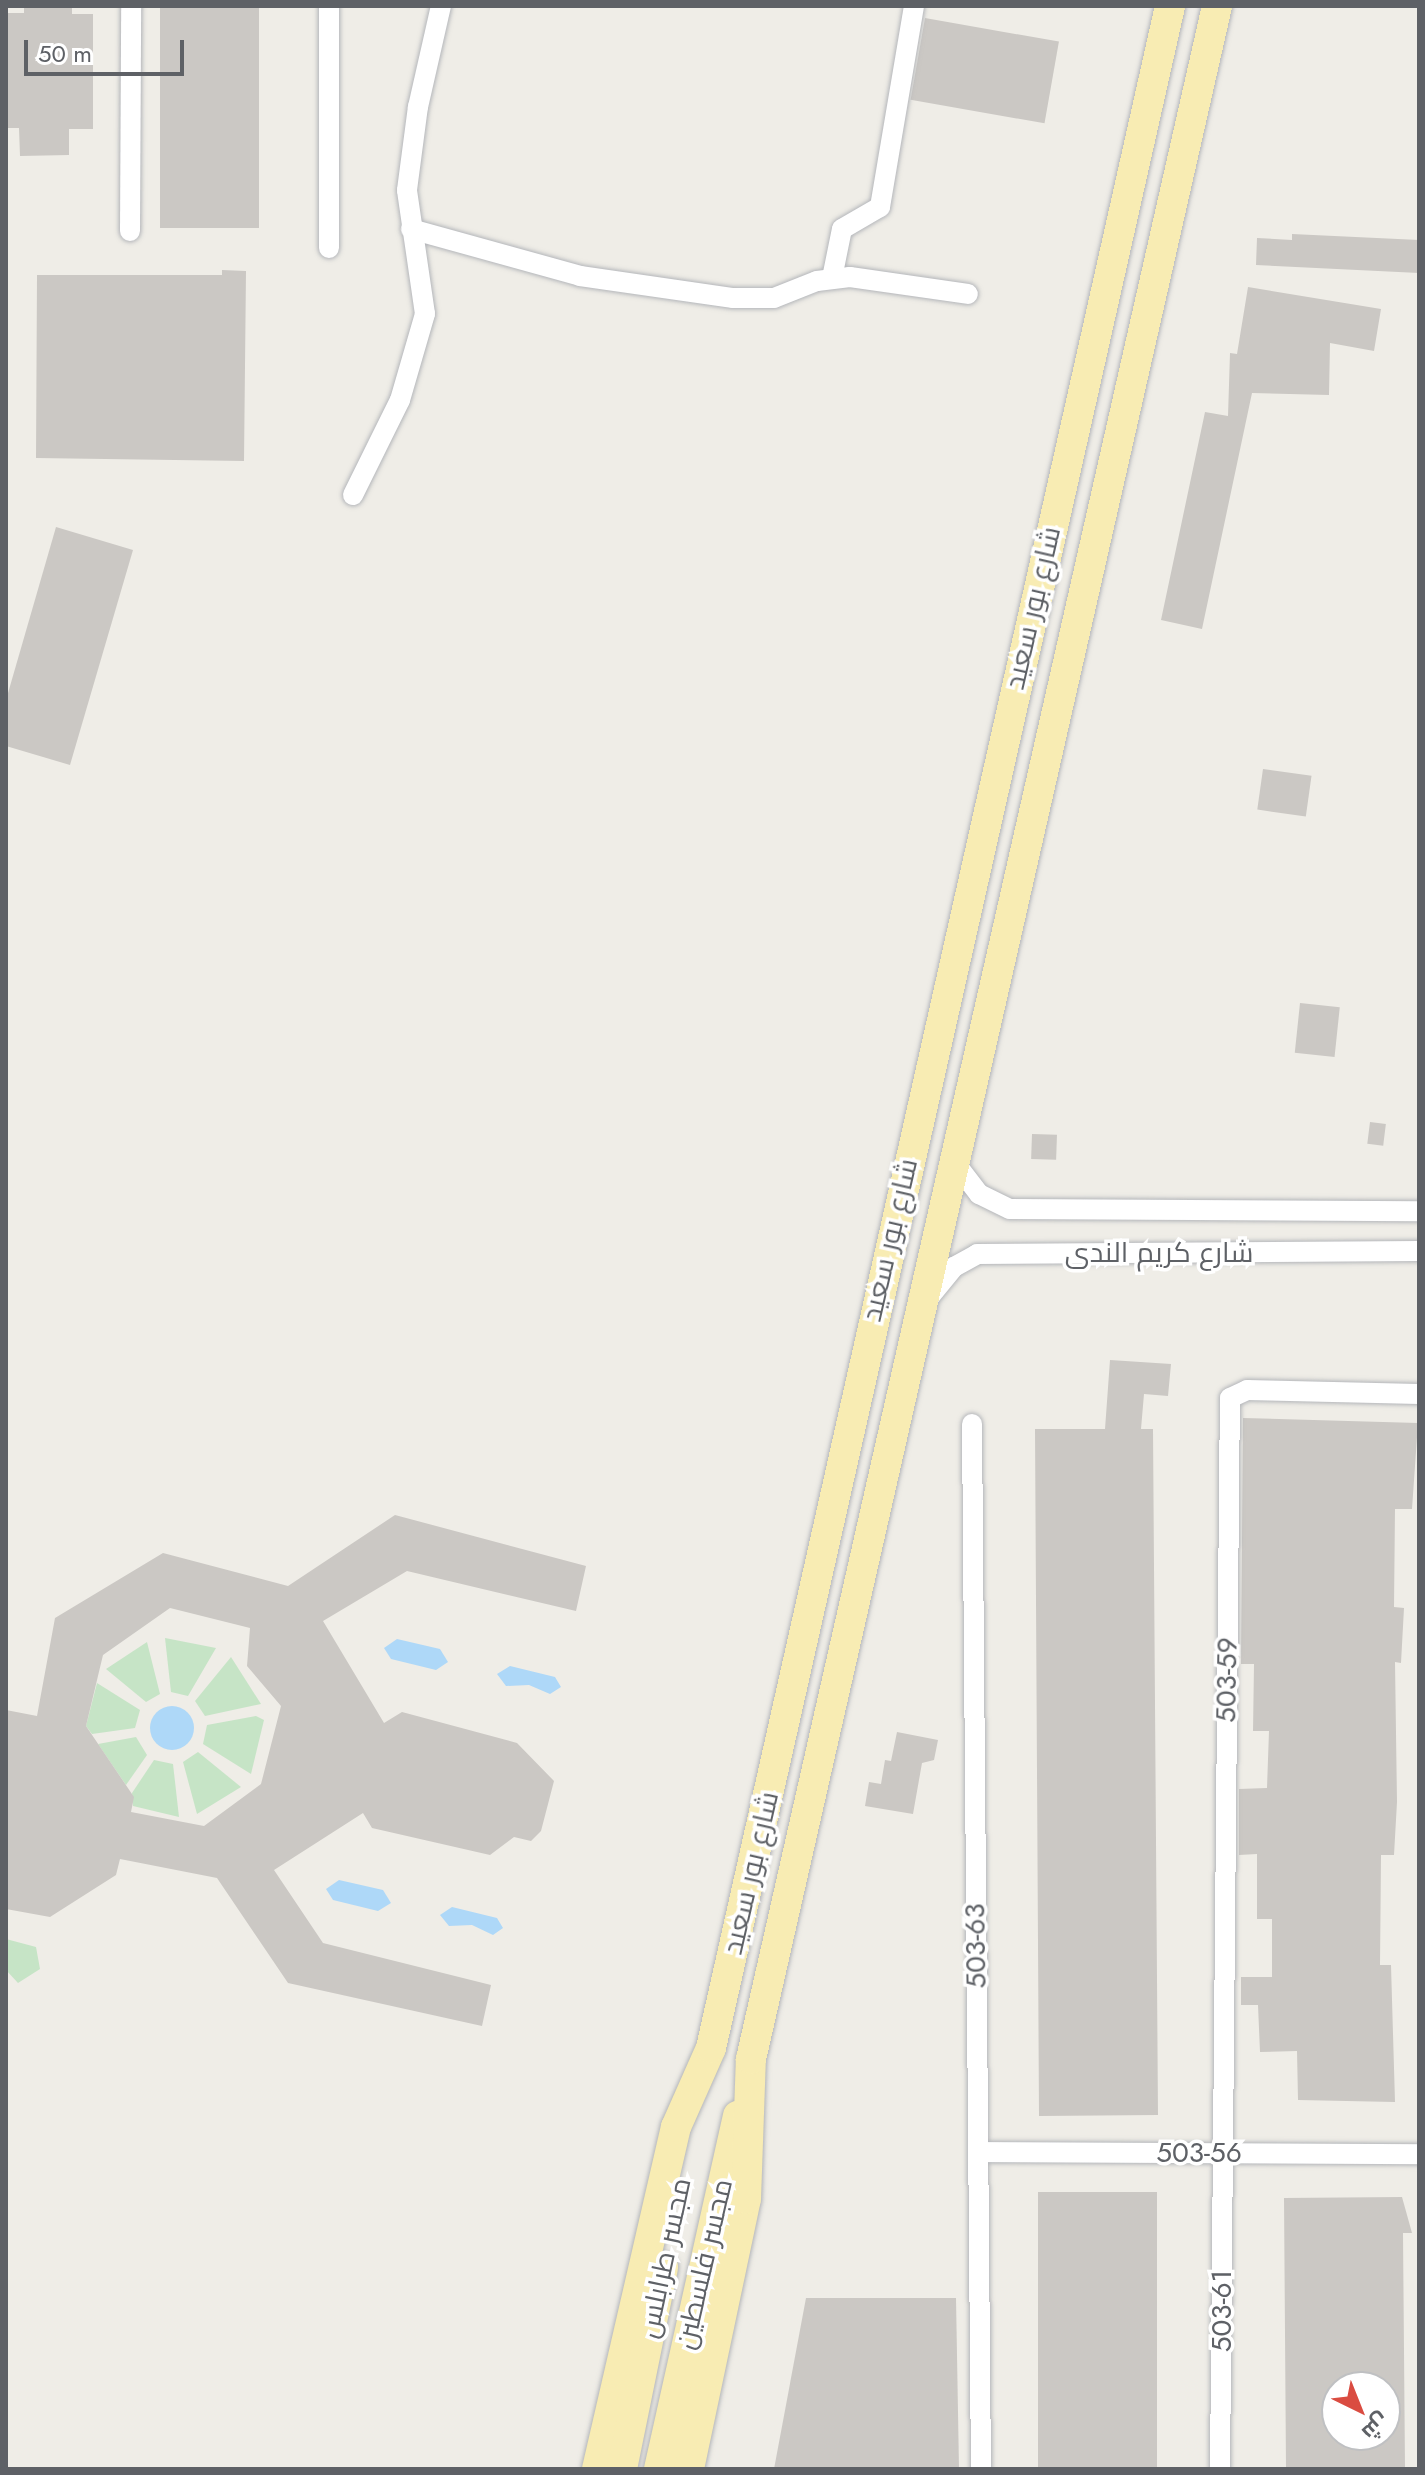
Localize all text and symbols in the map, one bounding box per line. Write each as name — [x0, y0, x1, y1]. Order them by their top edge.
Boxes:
scale bar — [28, 24, 188, 74]
text: 50 m — [38, 36, 92, 71]
street label: شارع بور سعيد — [998, 523, 1068, 693]
street label: شارع بور سعيد — [855, 1155, 925, 1325]
street label: شارع كريم الندى — [1065, 1236, 1253, 1270]
street label: 503-59 — [1209, 1637, 1245, 1723]
street label: شارع بور سعيد — [716, 1788, 786, 1958]
street label: 503-63 — [958, 1903, 994, 1989]
street label: 503-56 — [1156, 2136, 1242, 2170]
street label: مجسر طرابلس — [632, 2175, 698, 2341]
street label: مجسر فلسطين — [668, 2176, 740, 2352]
street label: 503-61 — [1205, 2270, 1239, 2352]
north arrow — [1321, 2371, 1401, 2451]
text: ش — [1355, 2406, 1397, 2448]

